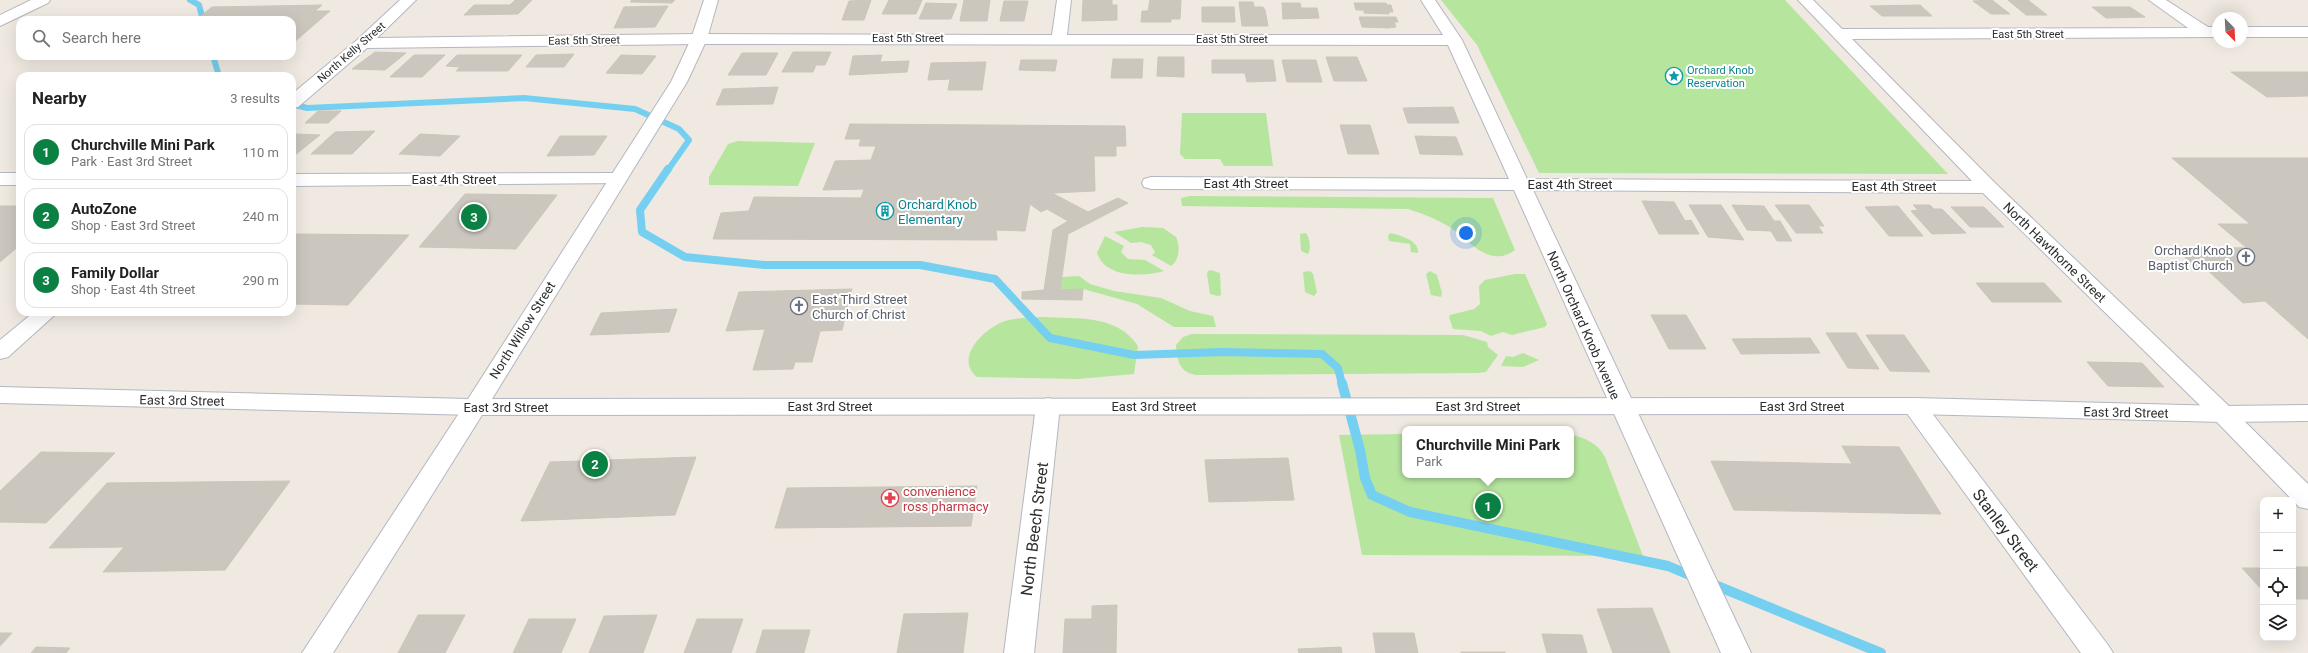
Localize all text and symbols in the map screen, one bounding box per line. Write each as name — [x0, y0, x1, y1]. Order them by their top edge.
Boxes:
north arrow — [2212, 12, 2248, 48]
search box — [16, 16, 296, 60]
street label: North Kelly Street — [315, 19, 388, 85]
icon: search — [30, 27, 52, 49]
street label: East 5th Street — [1992, 28, 2064, 41]
text: Search here — [62, 29, 141, 47]
street label: East 5th Street — [872, 32, 944, 45]
street label: East 5th Street — [548, 33, 620, 48]
street label: East 5th Street — [1196, 33, 1268, 46]
place label: Orchard Knob Reservation — [1687, 64, 1754, 90]
place icon: Orchard Knob Reservation — [1664, 66, 1684, 86]
text: Nearby — [32, 88, 87, 108]
text: 3 results — [230, 91, 280, 106]
text: Churchville Mini Park — [71, 136, 215, 154]
text: 1 — [42, 145, 50, 160]
text: 110 m — [242, 145, 279, 160]
text: Park · East 3rd Street — [71, 154, 192, 169]
street label: East 4th Street — [412, 172, 496, 187]
street label: East 4th Street — [1204, 176, 1288, 191]
street label: East 4th Street — [1528, 177, 1612, 192]
street label: East 4th Street — [1852, 179, 1936, 194]
place label: Orchard Knob Elementary — [898, 197, 977, 227]
street label: North Hawthorne Street — [2000, 199, 2109, 305]
text: AutoZone — [71, 200, 137, 218]
building icon: Orchard Knob Elementary — [875, 201, 895, 221]
pin: 3 — [461, 202, 487, 232]
text: 2 — [42, 209, 50, 224]
text: 240 m — [242, 209, 279, 224]
text: Shop · East 3rd Street — [71, 218, 196, 233]
your location — [1456, 223, 1476, 243]
place label: Orchard Knob Baptist Church — [2148, 243, 2233, 273]
church icon: Orchard Knob Baptist Church — [2236, 247, 2256, 267]
street label: North Orchard Knob Avenue — [1544, 249, 1623, 402]
text: Family Dollar — [71, 264, 159, 282]
text: 3 — [42, 273, 50, 288]
text: 290 m — [242, 273, 279, 288]
street label: North Willow Street — [486, 279, 558, 382]
text: Shop · East 4th Street — [71, 282, 195, 297]
place label: East Third Street Church of Christ — [812, 292, 908, 322]
church icon: East Third Street Church of Christ — [789, 296, 809, 316]
street label: East 3rd Street — [139, 392, 225, 409]
street label: East 3rd Street — [787, 399, 873, 414]
street label: East 3rd Street — [1111, 399, 1197, 414]
street label: East 3rd Street — [1435, 399, 1521, 414]
street label: East 3rd Street — [1759, 399, 1845, 414]
street label: East 3rd Street — [463, 400, 549, 415]
street label: East 3rd Street — [2083, 404, 2169, 421]
popup — [1402, 426, 1574, 478]
text: Churchville Mini Park — [1416, 436, 1560, 454]
pin: 2 — [582, 449, 608, 479]
text: Park — [1416, 454, 1442, 469]
street label: North Beech Street — [1017, 461, 1052, 597]
place label: convenience ross pharmacy — [903, 484, 989, 514]
street label: Stanley Street — [1968, 485, 2043, 575]
pharmacy icon: convenience ross pharmacy — [880, 488, 900, 508]
pin: 1 — [1475, 491, 1501, 521]
map controls — [2260, 497, 2296, 641]
button: + — [2260, 497, 2296, 533]
button: − — [2260, 533, 2296, 569]
button: locate — [2260, 569, 2296, 605]
button: layers — [2260, 605, 2296, 641]

